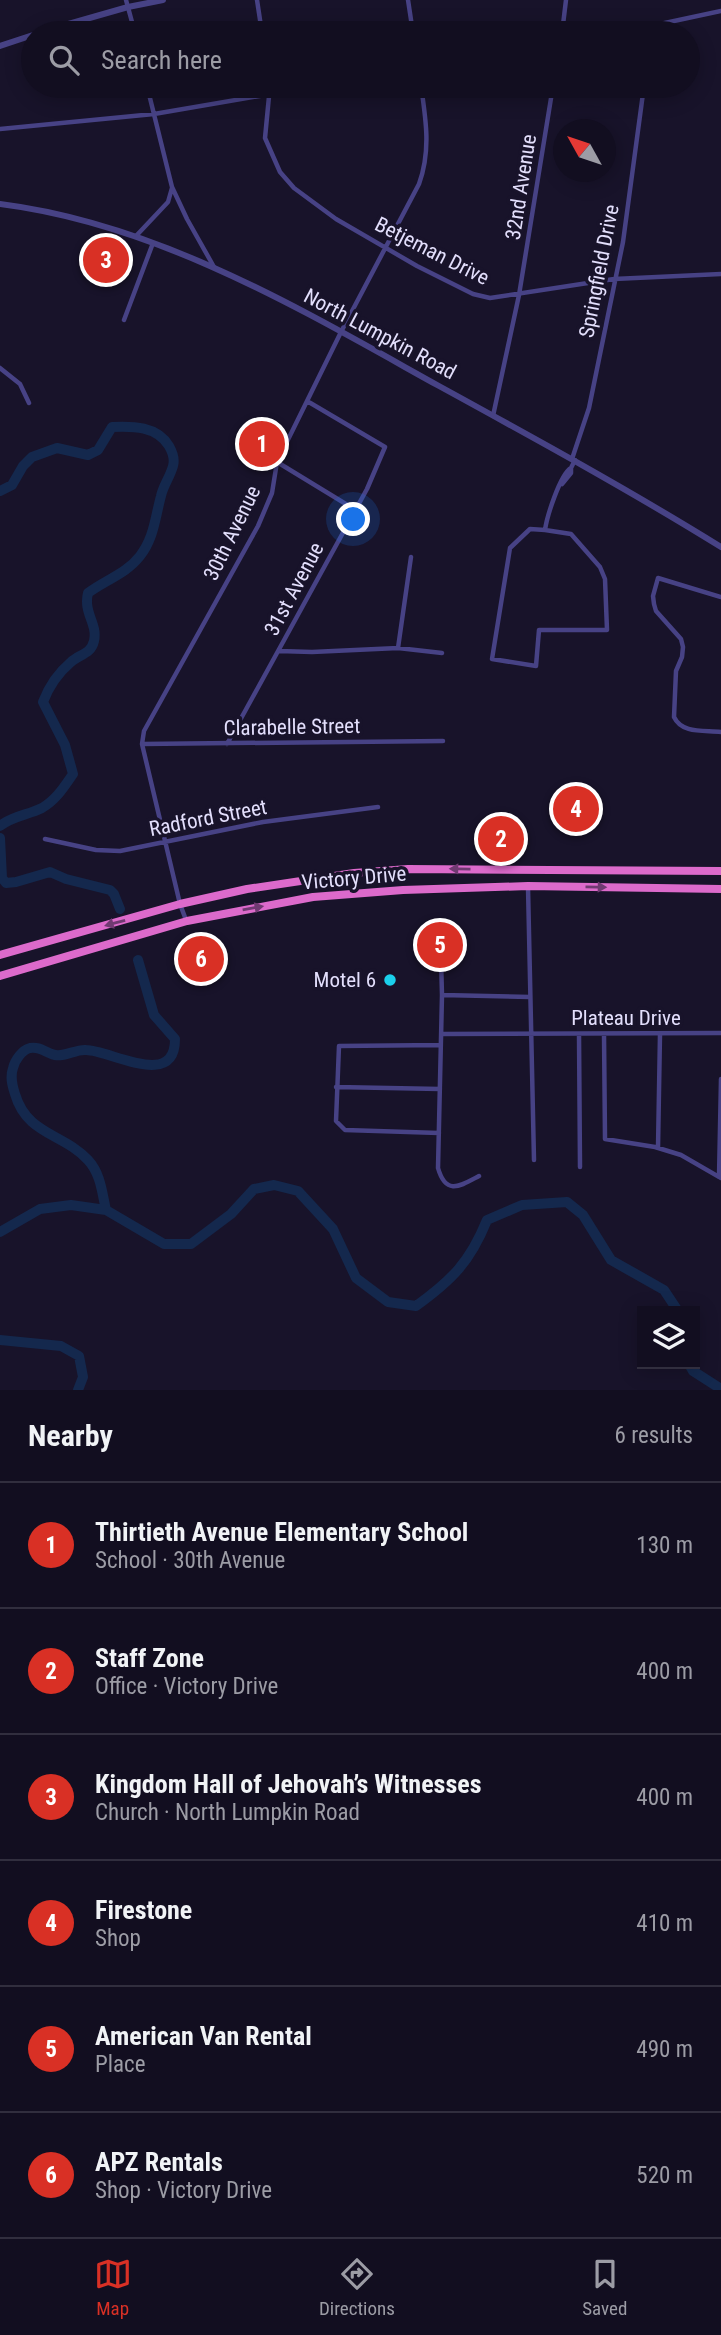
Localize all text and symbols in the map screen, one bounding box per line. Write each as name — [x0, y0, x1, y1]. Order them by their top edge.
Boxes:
search box — [21, 21, 700, 98]
icon: search — [45, 41, 83, 79]
text: Search here — [101, 45, 222, 75]
north arrow — [553, 119, 616, 182]
street label: 32nd Avenue — [501, 132, 541, 242]
street label: Springfield Drive — [574, 202, 624, 340]
street label: Betjeman Drive — [371, 212, 493, 290]
pin: 3 — [83, 234, 129, 286]
street label: North Lumpkin Road — [300, 284, 460, 384]
pin: 1 — [239, 418, 285, 470]
street label: 30th Avenue — [199, 482, 265, 584]
your location — [336, 502, 370, 536]
street label: 31st Avenue — [260, 538, 329, 640]
street label: Clarabelle Street — [224, 714, 360, 740]
pin: 4 — [553, 783, 599, 835]
street label: Radford Street — [147, 795, 269, 841]
pin: 2 — [478, 813, 524, 865]
street label: Victory Drive — [301, 861, 407, 895]
one-way arrow — [449, 863, 471, 875]
one-way arrow — [586, 881, 608, 893]
one-way arrow — [243, 902, 265, 913]
one-way arrow — [104, 918, 126, 929]
pin: 5 — [417, 919, 463, 971]
pin: 6 — [178, 933, 224, 985]
place label: Motel 6 — [314, 968, 376, 992]
marker: Motel 6 — [382, 972, 398, 988]
street label: Plateau Drive — [571, 1006, 681, 1030]
map controls — [637, 1306, 700, 1369]
button: layers — [637, 1306, 700, 1369]
text: Nearby — [28, 1418, 113, 1453]
text: 6 results — [615, 1422, 693, 1449]
text: Thirtieth Avenue Elementary School — [95, 1517, 468, 1547]
text: 1 — [45, 1532, 57, 1559]
text: 130 m — [636, 1532, 693, 1559]
text: School · 30th Avenue — [95, 1547, 285, 1574]
text: Staff Zone — [95, 1643, 204, 1673]
text: 2 — [45, 1658, 57, 1685]
text: 400 m — [636, 1658, 693, 1685]
text: Office · Victory Drive — [95, 1673, 278, 1700]
text: Kingdom Hall of Jehovah’s Witnesses — [95, 1769, 481, 1799]
text: 3 — [45, 1784, 57, 1811]
text: 400 m — [636, 1784, 693, 1811]
text: Church · North Lumpkin Road — [95, 1799, 360, 1826]
text: Firestone — [95, 1895, 192, 1925]
text: 4 — [45, 1910, 57, 1937]
text: 410 m — [636, 1910, 693, 1937]
text: Shop — [95, 1925, 141, 1952]
text: American Van Rental — [95, 2021, 312, 2051]
text: 5 — [45, 2036, 57, 2063]
text: 490 m — [636, 2036, 693, 2063]
text: Place — [95, 2051, 145, 2078]
text: APZ Rentals — [95, 2147, 223, 2177]
text: 6 — [45, 2162, 57, 2189]
text: 520 m — [636, 2162, 693, 2189]
text: Shop · Victory Drive — [95, 2177, 272, 2204]
tab: Map — [94, 2255, 132, 2320]
tab: Directions — [319, 2255, 395, 2320]
tab: Saved — [582, 2255, 627, 2320]

